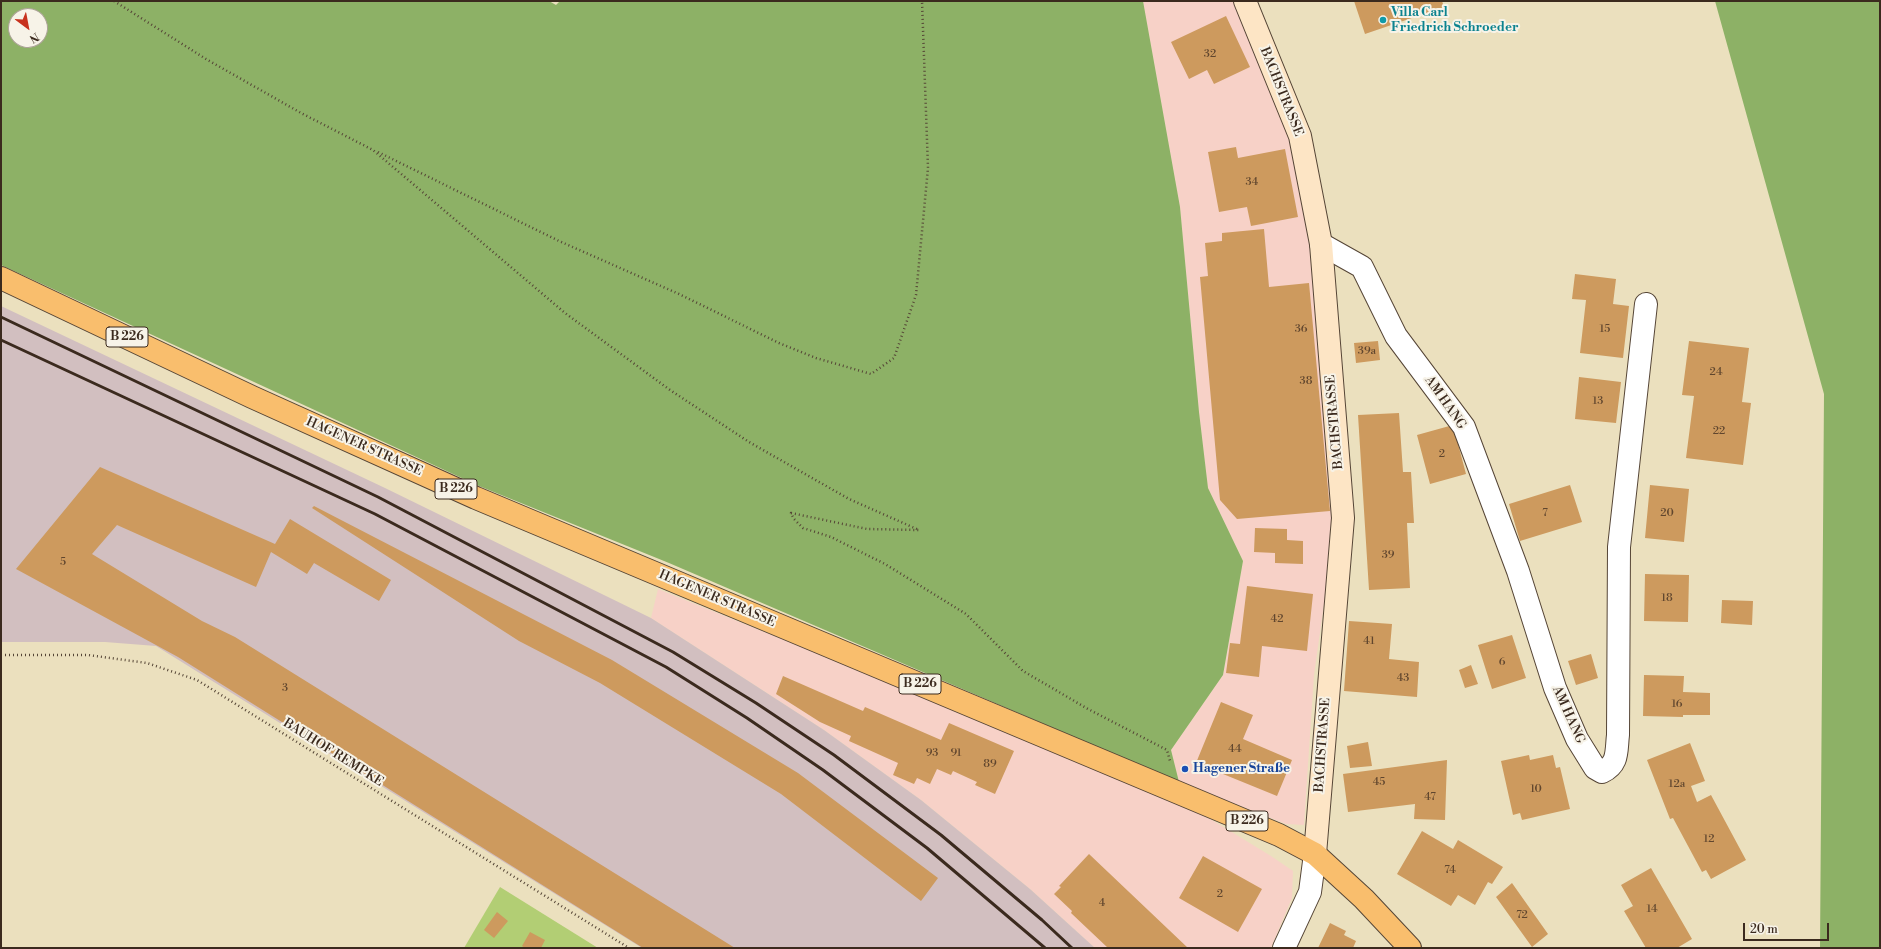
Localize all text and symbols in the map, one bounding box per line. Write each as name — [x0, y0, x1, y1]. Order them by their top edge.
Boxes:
place label: Villa Carl Friedrich Schroeder — [1391, 5, 1518, 36]
north arrow — [8, 8, 48, 48]
marker: Villa Carl Friedrich Schroeder — [1378, 15, 1388, 25]
text: N — [26, 29, 41, 46]
street label: BACHSTRASSE — [1256, 45, 1306, 139]
house number: 32 — [1204, 47, 1216, 61]
house number: 34 — [1246, 175, 1258, 189]
house number: 36 — [1295, 322, 1307, 336]
house number: 15 — [1600, 322, 1610, 336]
road number: B 226 — [106, 327, 148, 347]
house number: 39a — [1358, 344, 1376, 358]
house number: 24 — [1710, 365, 1722, 379]
street label: AM HANG — [1421, 373, 1469, 433]
house number: 38 — [1300, 374, 1312, 388]
street label: BACHSTRASSE — [1323, 374, 1347, 470]
house number: 13 — [1593, 394, 1603, 408]
street label: HAGENER STRASSE — [303, 414, 425, 480]
house number: 22 — [1713, 424, 1725, 438]
house number: 2 — [1439, 447, 1445, 461]
road number: B 226 — [435, 479, 477, 499]
house number: 7 — [1542, 506, 1548, 520]
house number: 20 — [1660, 506, 1674, 520]
house number: 39 — [1382, 548, 1394, 562]
house number: 5 — [60, 555, 66, 569]
street label: HAGENER STRASSE — [656, 567, 778, 631]
house number: 18 — [1661, 591, 1673, 605]
house number: 42 — [1271, 612, 1283, 626]
house number: 41 — [1363, 634, 1375, 648]
house number: 6 — [1499, 655, 1505, 669]
house number: 43 — [1397, 671, 1409, 685]
road number: B 226 — [899, 674, 941, 694]
house number: 3 — [282, 681, 288, 695]
street label: AM HANG — [1548, 684, 1588, 746]
street label: BACHSTRASSE — [1312, 697, 1334, 793]
house number: 16 — [1671, 697, 1683, 711]
street label: BAUHOF REMPKE — [280, 716, 386, 790]
house number: 44 — [1228, 742, 1242, 756]
house number: 93 — [926, 746, 938, 760]
house number: 91 — [950, 746, 962, 760]
house number: 89 — [983, 757, 997, 771]
place label: Hagener Straße — [1193, 761, 1290, 777]
marker: Hagener Straße — [1180, 764, 1190, 774]
house number: 45 — [1373, 775, 1385, 789]
house number: 12a — [1669, 777, 1685, 791]
house number: 10 — [1530, 782, 1542, 796]
house number: 47 — [1424, 790, 1436, 804]
road number: B 226 — [1226, 811, 1268, 831]
house number: 12 — [1703, 832, 1715, 846]
house number: 74 — [1444, 863, 1456, 877]
house number: 2 — [1217, 887, 1223, 901]
house number: 4 — [1099, 896, 1105, 910]
house number: 14 — [1647, 902, 1657, 916]
house number: 72 — [1516, 908, 1528, 922]
scale bar — [1745, 915, 1831, 941]
text: 20 m — [1750, 922, 1778, 937]

